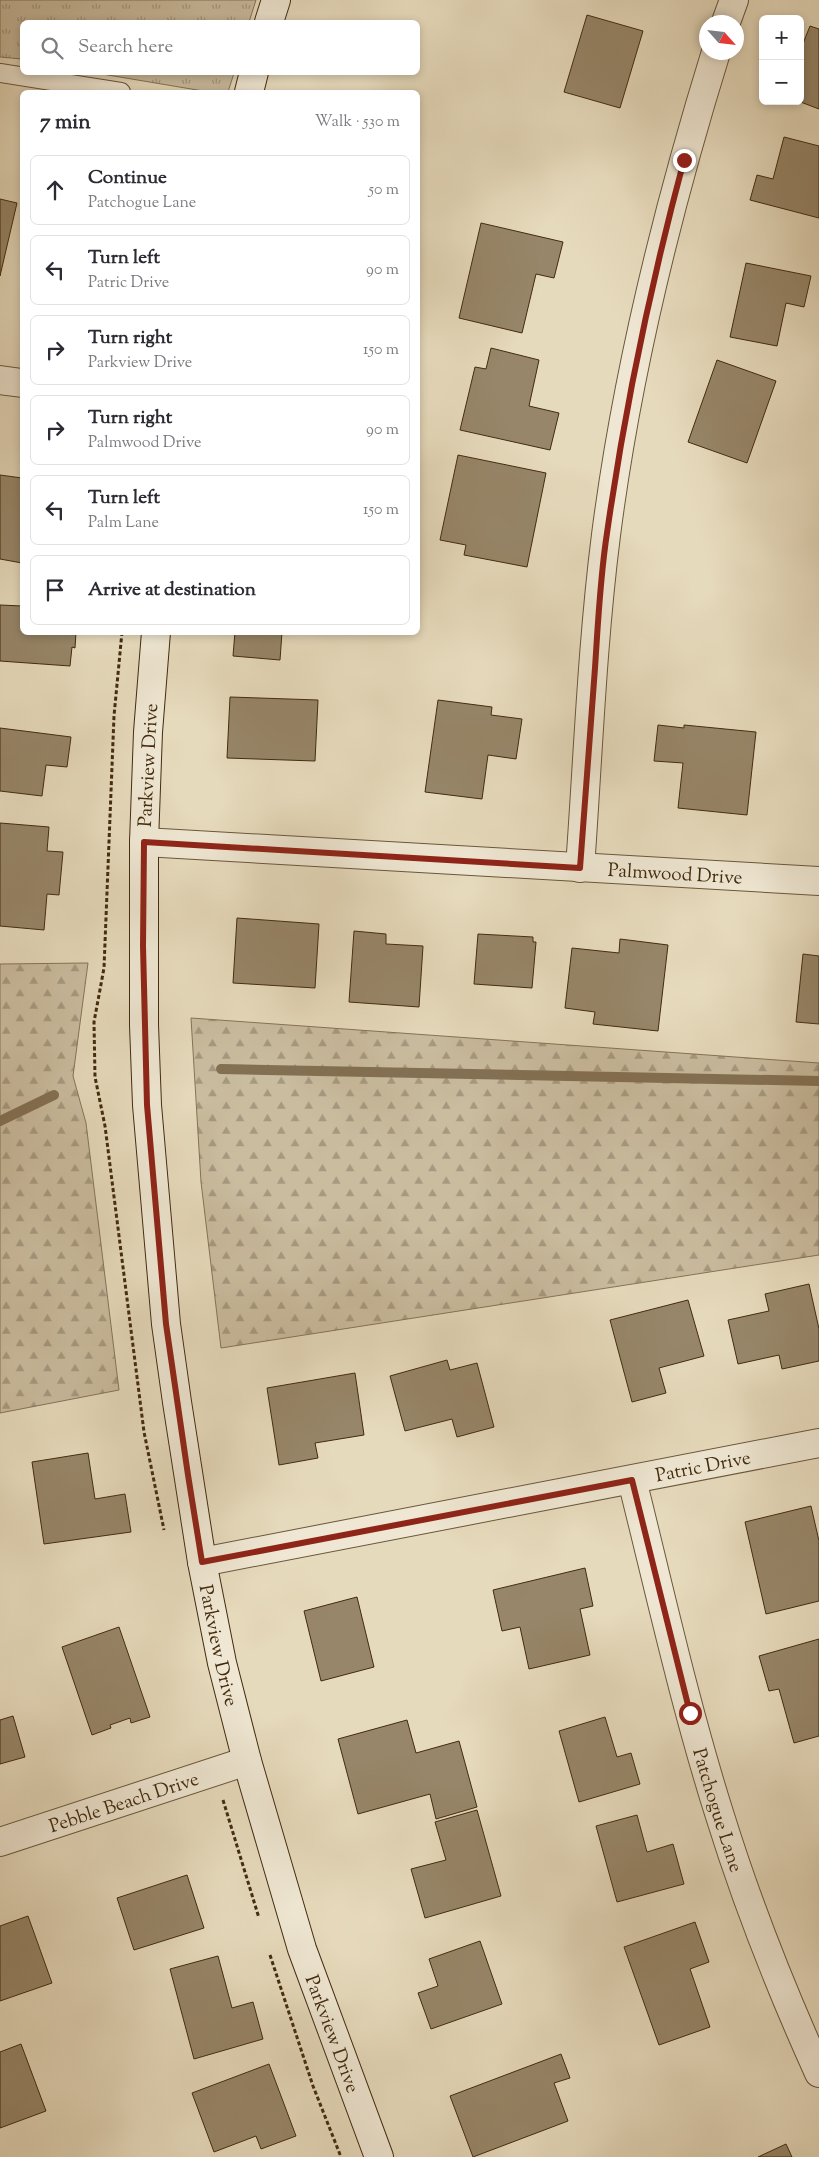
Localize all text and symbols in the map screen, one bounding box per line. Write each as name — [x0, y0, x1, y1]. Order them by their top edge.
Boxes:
north arrow — [699, 15, 744, 60]
map controls — [759, 15, 804, 105]
button: + — [759, 15, 804, 60]
search box — [20, 20, 420, 75]
icon: search — [38, 34, 66, 62]
text: Search here — [78, 34, 173, 61]
button: − — [759, 60, 804, 105]
text: 7 min — [40, 108, 91, 138]
text: Walk · 530 m — [315, 111, 400, 134]
route end — [673, 149, 696, 172]
text: Continue — [88, 165, 167, 192]
icon: ahead — [41, 176, 69, 204]
text: 50 m — [368, 179, 399, 202]
text: Patchogue Lane — [88, 192, 196, 215]
text: Turn left — [88, 245, 160, 272]
icon: left — [41, 256, 69, 284]
text: 90 m — [366, 259, 399, 282]
text: Patric Drive — [88, 272, 169, 295]
text: Turn right — [88, 325, 172, 352]
icon: right — [41, 336, 69, 364]
text: 150 m — [363, 339, 399, 362]
text: Parkview Drive — [88, 352, 192, 375]
text: Turn right — [88, 405, 172, 432]
icon: right — [41, 416, 69, 444]
text: 90 m — [366, 419, 399, 442]
text: Palmwood Drive — [88, 432, 201, 455]
text: Turn left — [88, 485, 160, 512]
icon: left — [41, 496, 69, 524]
text: 150 m — [363, 499, 399, 522]
text: Palm Lane — [88, 512, 159, 535]
icon: arrive — [41, 576, 69, 604]
text: Arrive at destination — [88, 577, 256, 604]
street label: Parkview Drive — [133, 702, 166, 828]
street label: Palmwood Drive — [607, 858, 743, 893]
street label: Patric Drive — [653, 1445, 753, 1490]
street label: Parkview Drive — [191, 1583, 244, 1710]
route start — [679, 1702, 702, 1725]
street label: Patchogue Lane — [684, 1745, 748, 1876]
street label: Pebble Beach Drive — [46, 1767, 203, 1841]
street label: Parkview Drive — [297, 1972, 365, 2097]

